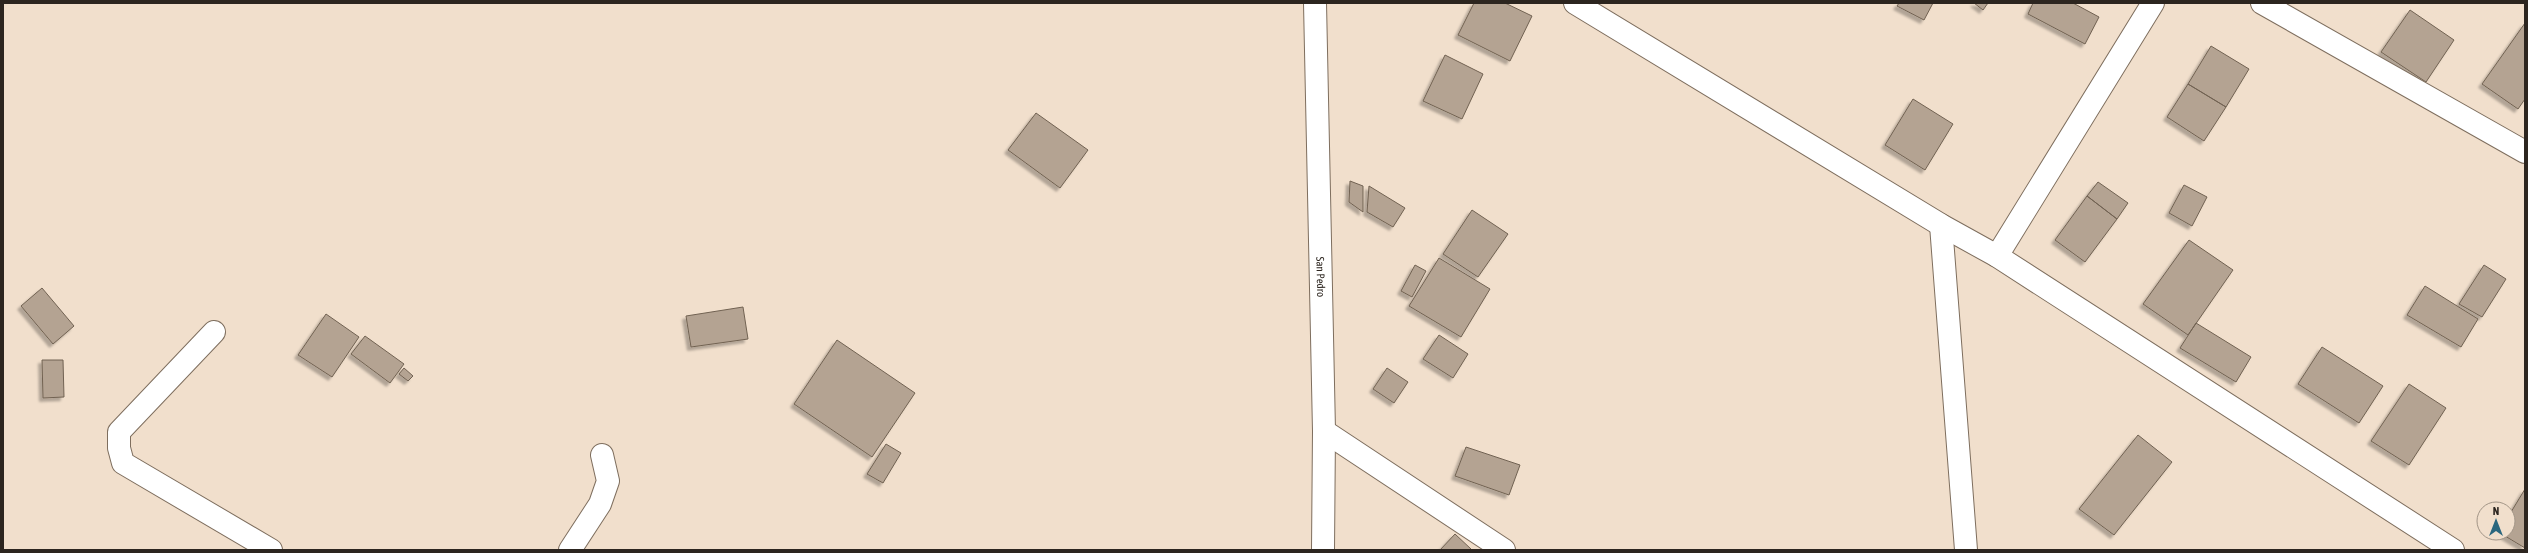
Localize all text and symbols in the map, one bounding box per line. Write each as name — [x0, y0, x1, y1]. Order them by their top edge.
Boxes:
street label: San Pedro — [1314, 257, 1327, 297]
north arrow — [2476, 501, 2516, 541]
text: N — [2493, 505, 2499, 517]

